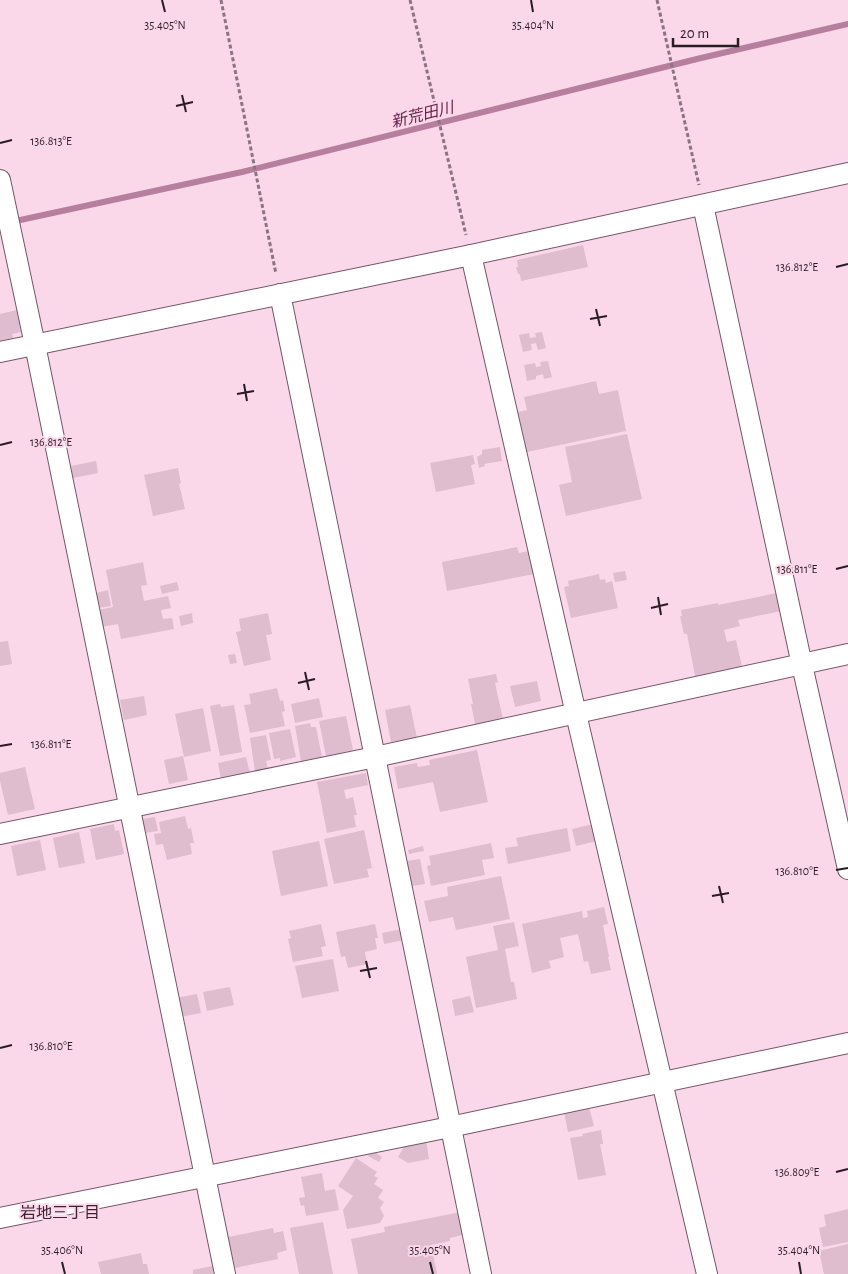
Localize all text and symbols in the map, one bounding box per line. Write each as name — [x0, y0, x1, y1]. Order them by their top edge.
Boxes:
scale bar — [673, 15, 738, 47]
text: 35.405°N — [144, 19, 186, 31]
text: 35.404°N — [512, 19, 554, 31]
text: 20 m — [680, 26, 709, 41]
water label: 新荒田川 — [389, 98, 457, 130]
text: 136.813°E — [30, 135, 72, 147]
text: 136.812°E — [776, 261, 818, 273]
text: 136.812°E — [30, 436, 72, 448]
text: 136.811°E — [777, 563, 818, 575]
text: 136.811°E — [31, 738, 72, 750]
text: 136.810°E — [776, 865, 819, 877]
text: 136.810°E — [30, 1040, 73, 1052]
text: 136.809°E — [775, 1166, 819, 1178]
district label: 岩地三丁目 — [20, 1205, 100, 1221]
text: 35.406°N — [41, 1244, 83, 1256]
text: 35.405°N — [409, 1244, 451, 1256]
text: 35.404°N — [778, 1244, 820, 1256]

